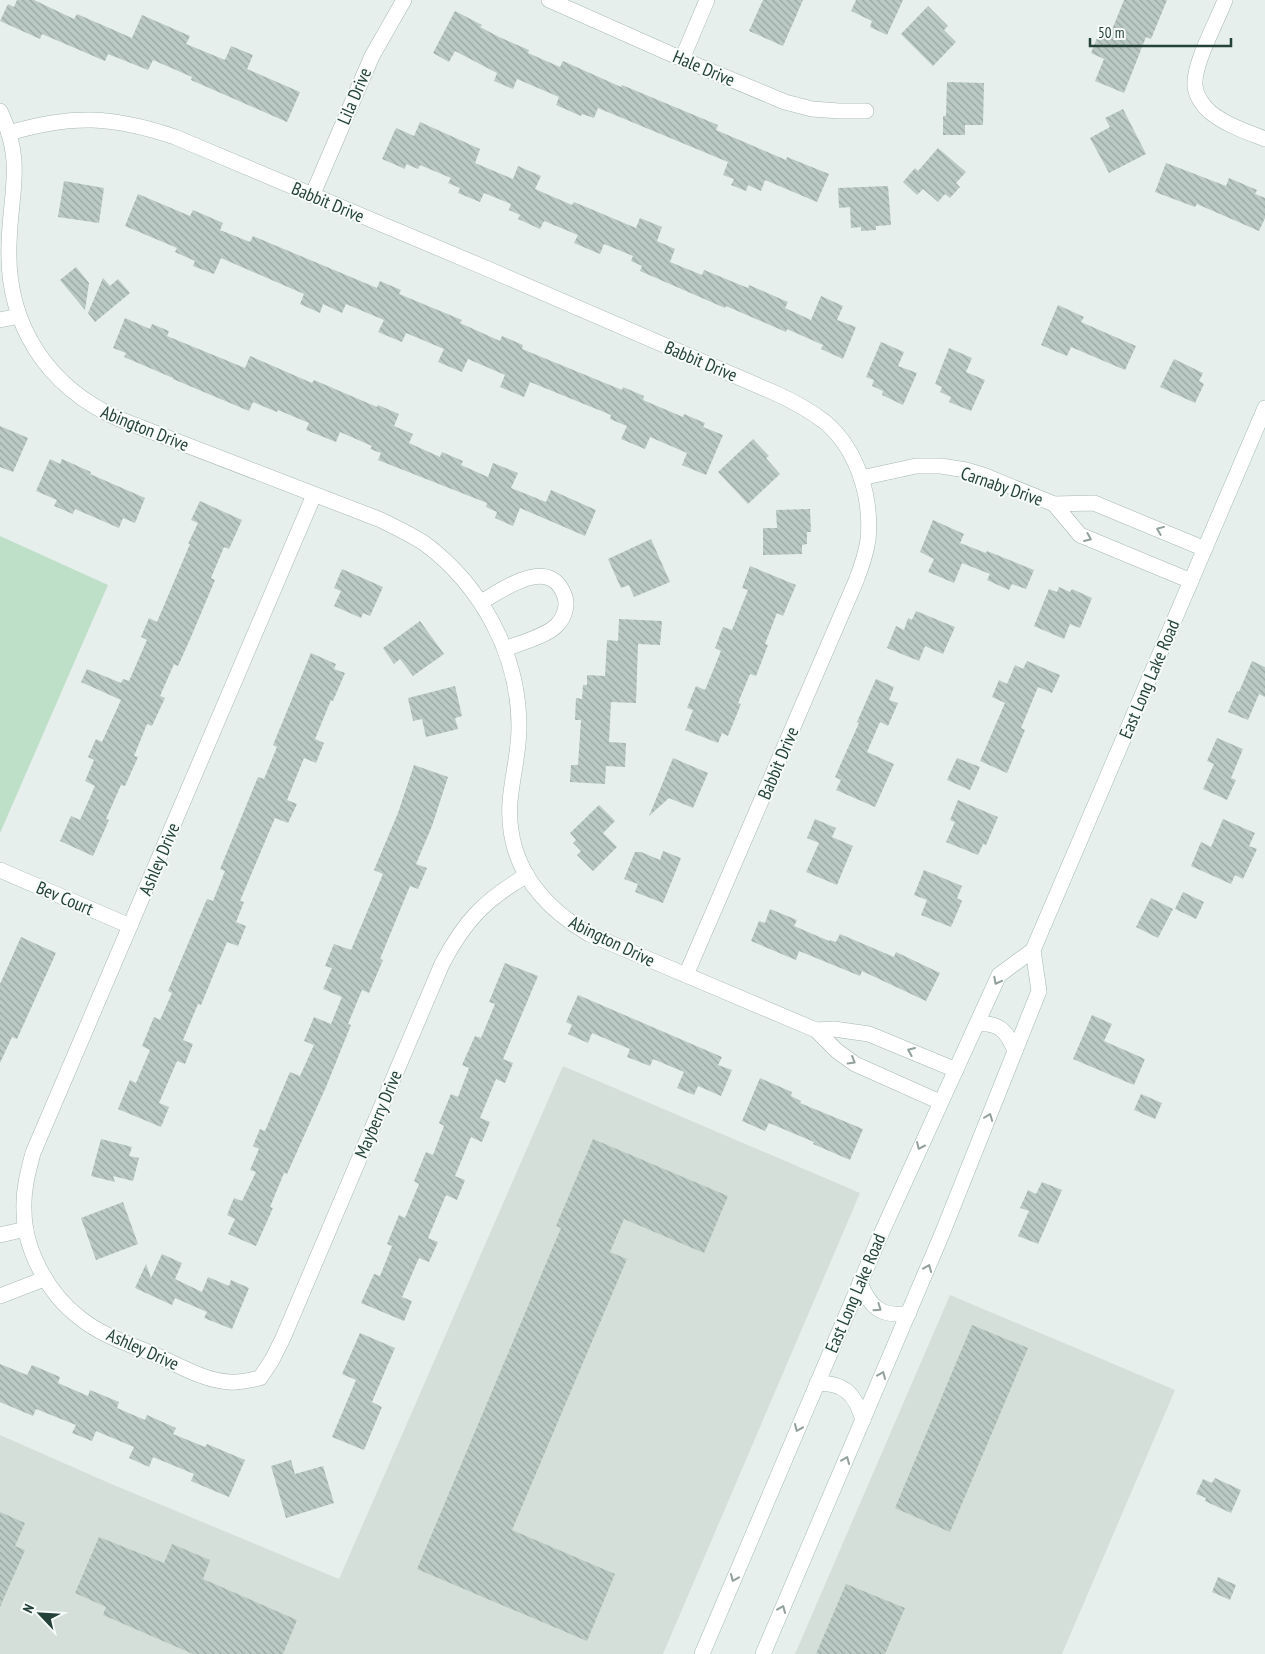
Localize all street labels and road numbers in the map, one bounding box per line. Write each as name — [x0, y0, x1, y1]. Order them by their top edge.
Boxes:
street label: Hale Drive — [670, 45, 738, 91]
street label: Lila Drive — [332, 64, 376, 128]
street label: Babbit Drive — [288, 176, 368, 228]
street label: Babbit Drive — [661, 335, 741, 387]
street label: Abington Drive — [98, 400, 192, 456]
street label: Carnaby Drive — [958, 461, 1046, 511]
street label: East Long Lake Road — [1114, 616, 1184, 742]
street label: Babbit Drive — [752, 723, 804, 803]
street label: Ashley Drive — [133, 819, 185, 899]
street label: Bev Court — [33, 876, 97, 920]
street label: Abington Drive — [565, 910, 659, 972]
street label: Mayberry Drive — [349, 1067, 407, 1161]
street label: East Long Lake Road — [820, 1230, 890, 1356]
street label: Ashley Drive — [103, 1323, 183, 1375]

